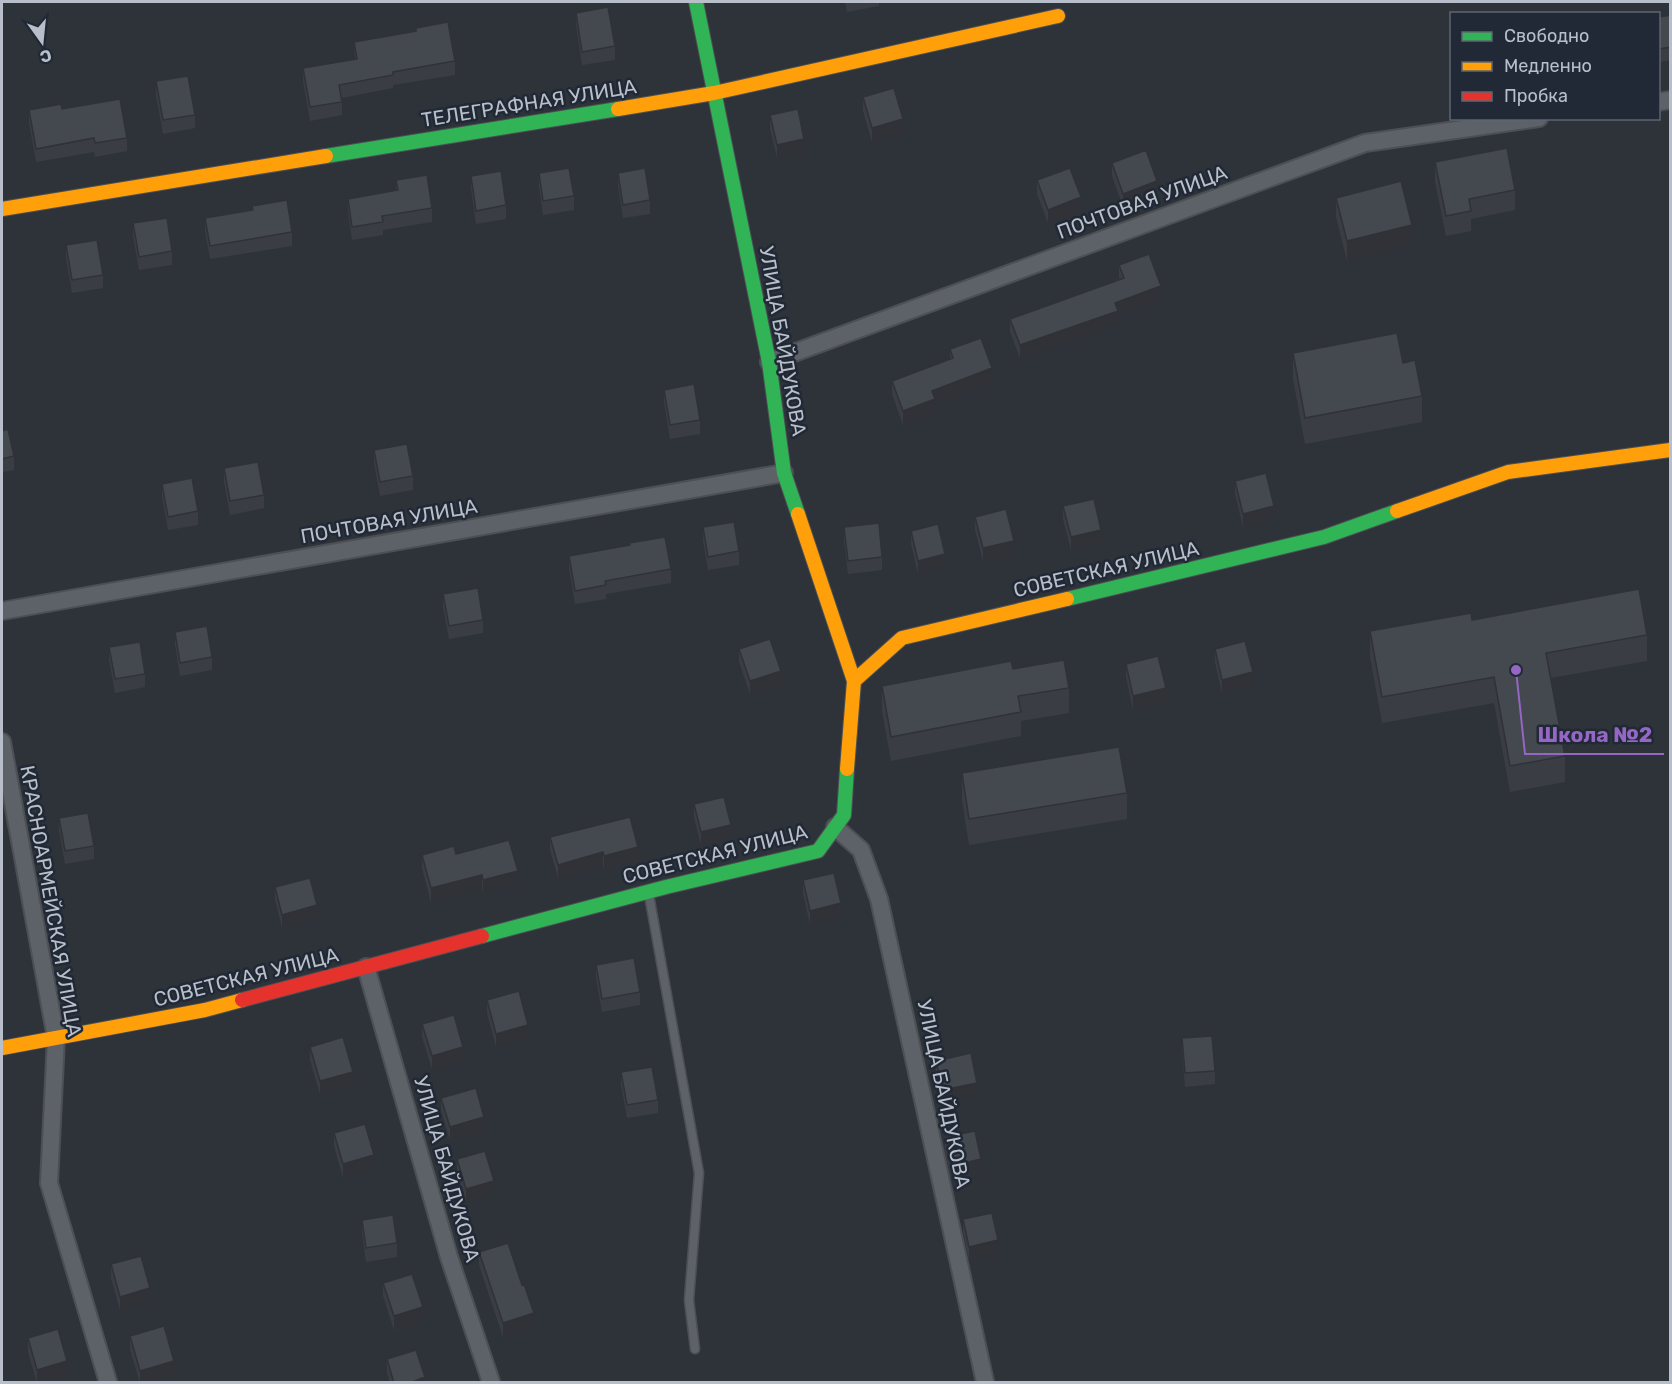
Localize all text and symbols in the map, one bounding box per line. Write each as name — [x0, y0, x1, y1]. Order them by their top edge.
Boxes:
north arrow — [12, 12, 72, 72]
legend — [1450, 12, 1660, 120]
text: Свободно — [1504, 25, 1589, 47]
text: С — [38, 45, 54, 67]
text: Медленно — [1504, 55, 1592, 77]
street label: ТЕЛЕГРАФНАЯ УЛИЦА — [420, 74, 638, 132]
text: Пробка — [1504, 85, 1568, 107]
street label: ПОЧТОВАЯ УЛИЦА — [1054, 160, 1230, 244]
street label: УЛИЦА БАЙДУКОВА — [754, 244, 812, 438]
street label: ПОЧТОВАЯ УЛИЦА — [299, 494, 479, 548]
street label: СОВЕТСКАЯ УЛИЦА — [1011, 536, 1201, 602]
callout: Школа №2 — [1525, 715, 1664, 754]
text: Школа №2 — [1538, 722, 1652, 747]
street label: КРАСНОАРМЕЙСКАЯ УЛИЦА — [15, 763, 87, 1039]
street label: СОВЕТСКАЯ УЛИЦА — [620, 819, 810, 889]
street label: СОВЕТСКАЯ УЛИЦА — [151, 942, 341, 1012]
street label: УЛИЦА БАЙДУКОВА — [912, 997, 976, 1191]
street label: УЛИЦА БАЙДУКОВА — [409, 1073, 485, 1265]

